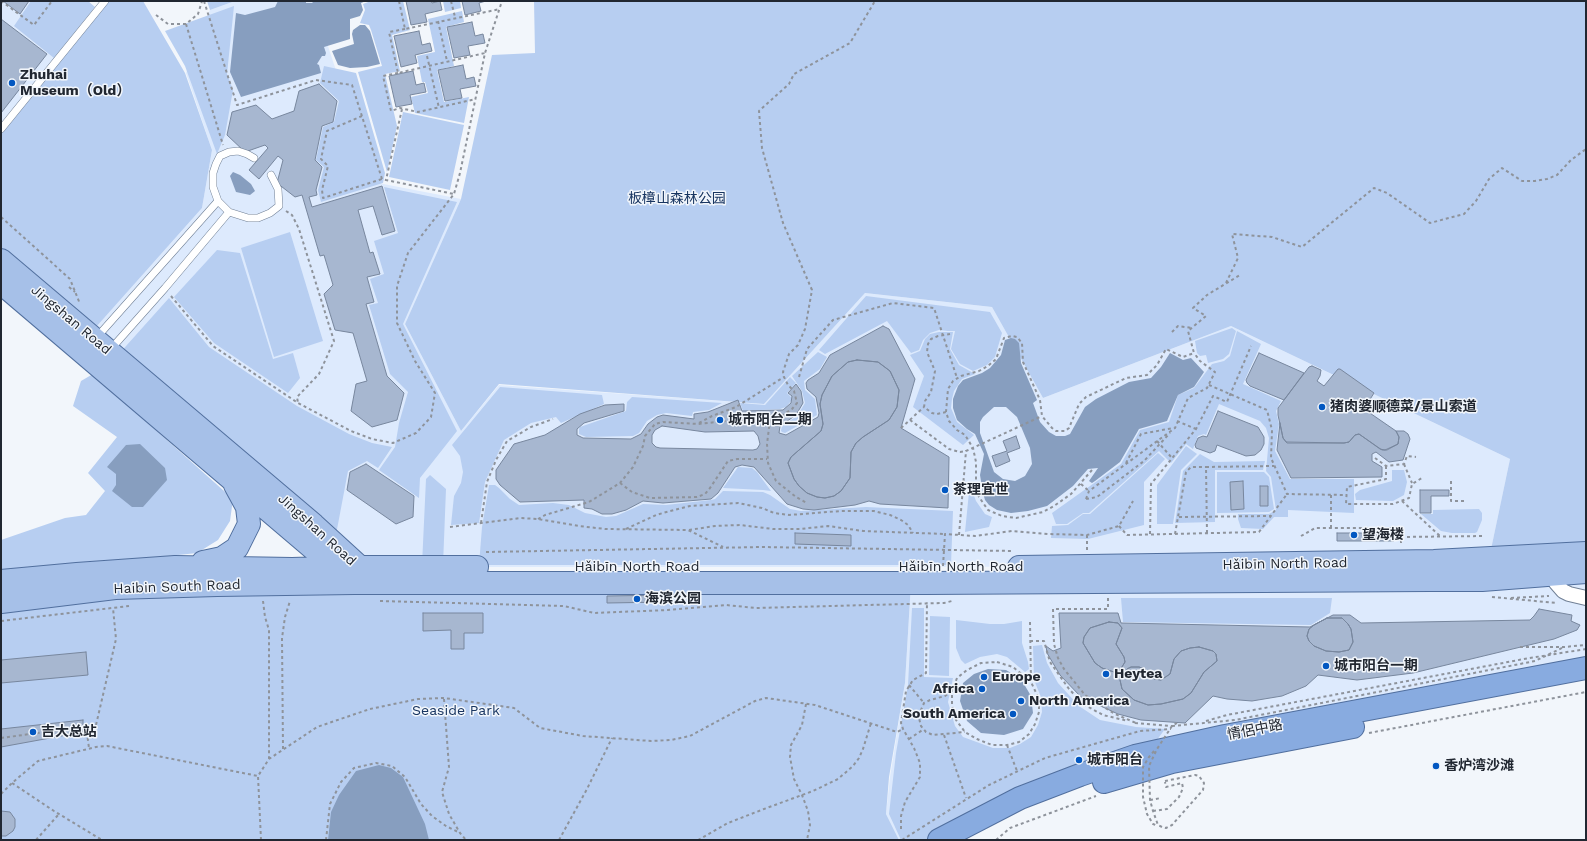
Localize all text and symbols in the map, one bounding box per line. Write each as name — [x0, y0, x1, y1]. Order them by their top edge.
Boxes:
place label: Zhuhai Museum（Old） — [20, 67, 130, 100]
marker: Zhuhai Museum（Old） — [7, 78, 17, 88]
park label: 板樟山森林公园 — [628, 191, 726, 207]
street label: Jingshan Road — [28, 282, 114, 358]
place label: 猪肉婆顺德菜/景山索道 — [1330, 399, 1477, 415]
marker: 猪肉婆顺德菜/景山索道 — [1317, 402, 1327, 412]
place label: 城市阳台二期 — [728, 412, 812, 428]
marker: 城市阳台二期 — [715, 415, 725, 425]
place label: 茶理宜世 — [953, 482, 1009, 498]
marker: 茶理宜世 — [940, 485, 950, 495]
street label: Jingshan Road — [274, 491, 360, 569]
place label: 望海楼 — [1362, 527, 1404, 543]
marker: 望海楼 — [1349, 530, 1359, 540]
street label: Hǎibīn North Road — [1222, 555, 1348, 573]
street label: Hǎibīn North Road — [574, 559, 700, 575]
street label: Hǎibīn North Road — [898, 559, 1024, 575]
street label: Haibin South Road — [113, 576, 241, 598]
place label: 海滨公园 — [645, 591, 701, 607]
marker: 海滨公园 — [632, 594, 642, 604]
place label: 城市阳台一期 — [1334, 658, 1418, 674]
marker: 城市阳台一期 — [1321, 661, 1331, 671]
place label: Heytea — [1114, 666, 1162, 682]
place label: Europe — [992, 669, 1041, 685]
marker: Heytea — [1101, 669, 1111, 679]
marker: Europe — [979, 672, 989, 682]
place label: Africa — [933, 681, 974, 697]
marker: Africa — [977, 684, 987, 694]
place label: North America — [1029, 693, 1129, 709]
marker: North America — [1016, 696, 1026, 706]
park label: Seaside Park — [412, 703, 500, 719]
place label: South America — [903, 706, 1005, 722]
marker: South America — [1008, 709, 1018, 719]
street label: 情侶中路 — [1226, 716, 1284, 744]
place label: 吉大总站 — [41, 724, 97, 740]
marker: 吉大总站 — [28, 727, 38, 737]
place label: 城市阳台 — [1087, 752, 1143, 768]
marker: 城市阳台 — [1074, 755, 1084, 765]
place label: 香炉湾沙滩 — [1444, 758, 1514, 774]
marker: 香炉湾沙滩 — [1431, 761, 1441, 771]

